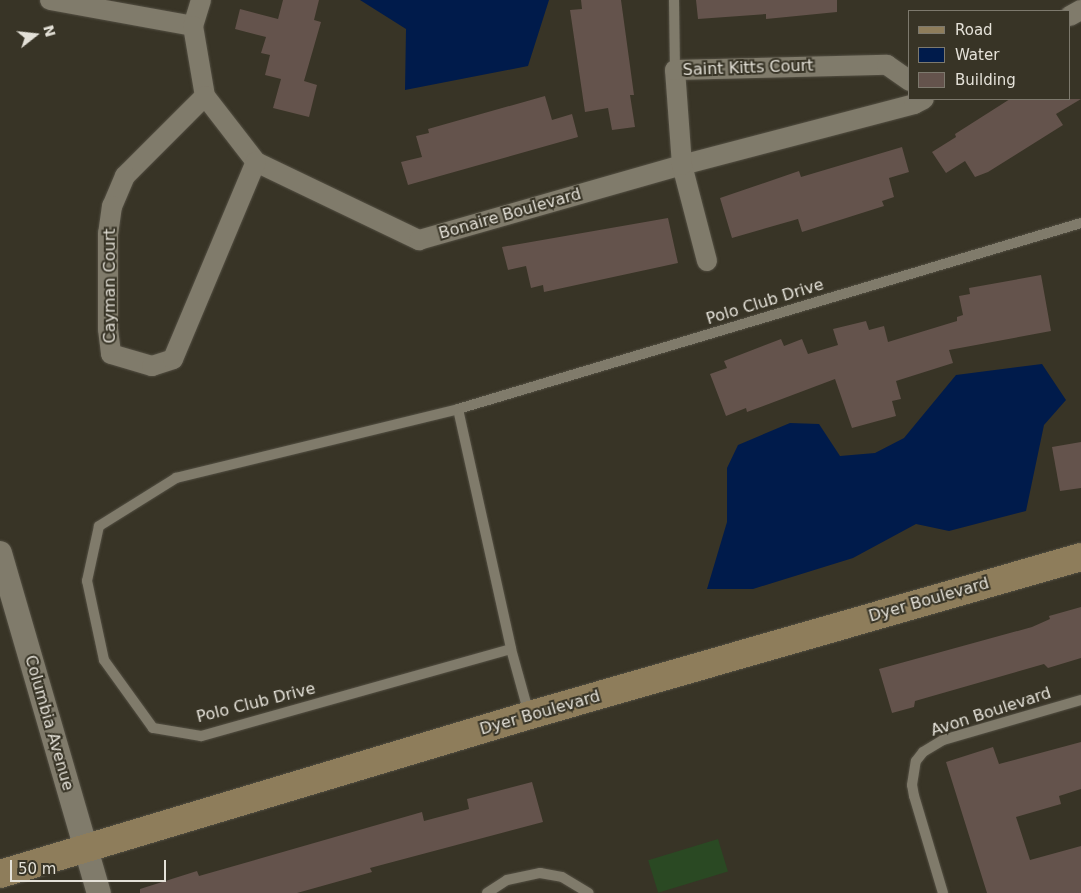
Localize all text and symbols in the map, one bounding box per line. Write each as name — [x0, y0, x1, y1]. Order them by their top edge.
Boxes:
north arrow — [10, 10, 60, 60]
legend — [908, 10, 1071, 100]
text: Road — [955, 21, 993, 39]
text: N — [40, 23, 59, 39]
text: Water — [955, 46, 999, 64]
street label: Saint Kitts Court — [682, 56, 814, 80]
text: Building — [955, 71, 1016, 89]
street label: Bonaire Boulevard — [437, 184, 583, 244]
street label: Cayman Court — [100, 228, 120, 344]
street label: Polo Club Drive — [704, 275, 826, 329]
street label: Dyer Boulevard — [867, 574, 991, 626]
street label: Columbia Avenue — [20, 653, 78, 793]
street label: Polo Club Drive — [195, 679, 317, 727]
street label: Avon Boulevard — [928, 683, 1054, 741]
street label: Dyer Boulevard — [478, 687, 602, 739]
scale bar — [12, 850, 169, 882]
text: 50 m — [18, 860, 56, 878]

